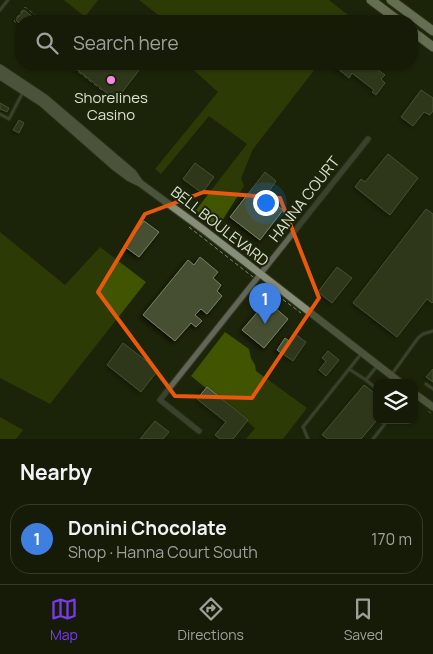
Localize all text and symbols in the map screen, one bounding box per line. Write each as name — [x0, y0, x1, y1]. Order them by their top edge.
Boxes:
search box — [15, 15, 418, 70]
icon: search — [33, 29, 61, 57]
text: Search here — [73, 30, 179, 56]
marker: Shorelines Casino — [105, 74, 117, 86]
place label: Shorelines Casino — [74, 87, 148, 125]
street label: HANNA COURT — [264, 152, 344, 246]
street label: BELL BOULEVARD — [167, 181, 273, 271]
your location — [253, 190, 279, 216]
pin: 1 — [249, 283, 281, 324]
map controls — [373, 379, 418, 424]
button: layers — [373, 379, 418, 424]
text: Nearby — [20, 458, 92, 486]
text: Donini Chocolate — [68, 515, 227, 541]
text: 1 — [33, 528, 41, 550]
text: 170 m — [371, 528, 412, 550]
text: Shop · Hanna Court South — [68, 541, 258, 563]
tab: Map — [50, 595, 78, 644]
tab: Directions — [178, 595, 244, 644]
tab: Saved — [344, 595, 383, 644]

